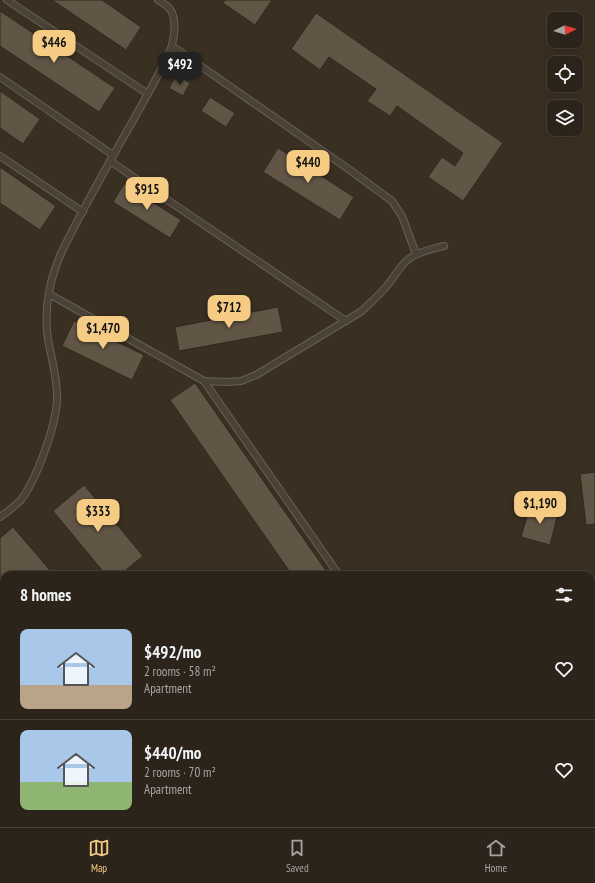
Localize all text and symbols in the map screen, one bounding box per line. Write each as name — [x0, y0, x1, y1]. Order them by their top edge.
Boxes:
north arrow — [547, 12, 583, 48]
map controls — [547, 12, 583, 136]
pin: $446 — [30, 30, 78, 64]
text: $446 — [42, 34, 66, 51]
pin: $492 — [156, 52, 204, 86]
text: $492 — [168, 56, 192, 73]
button: locate — [547, 56, 583, 92]
button: layers — [547, 100, 583, 136]
pin: $440 — [284, 150, 332, 184]
text: $440 — [296, 154, 320, 171]
pin: $915 — [123, 177, 171, 211]
text: $915 — [135, 181, 159, 198]
pin: $712 — [205, 295, 253, 329]
text: $712 — [217, 299, 241, 316]
pin: $1,470 — [70, 316, 136, 350]
text: $1,470 — [86, 320, 120, 337]
pin: $1,190 — [507, 491, 573, 525]
text: $1,190 — [523, 495, 557, 512]
pin: $333 — [74, 499, 122, 533]
text: $333 — [86, 503, 110, 520]
text: 8 homes — [20, 584, 71, 606]
icon: filters — [553, 584, 575, 606]
text: $492/mo — [144, 641, 201, 663]
icon: home — [52, 645, 100, 693]
icon: heart — [553, 658, 575, 680]
text: 2 rooms · 58 m² — [144, 663, 216, 680]
text: Apartment — [144, 680, 192, 697]
text: $440/mo — [144, 742, 201, 764]
icon: home — [52, 746, 100, 794]
icon: heart — [553, 759, 575, 781]
text: 2 rooms · 70 m² — [144, 764, 216, 781]
text: Apartment — [144, 781, 192, 798]
tab: Map — [88, 837, 110, 875]
tab: Saved — [286, 837, 309, 875]
tab: Home — [485, 837, 507, 875]

